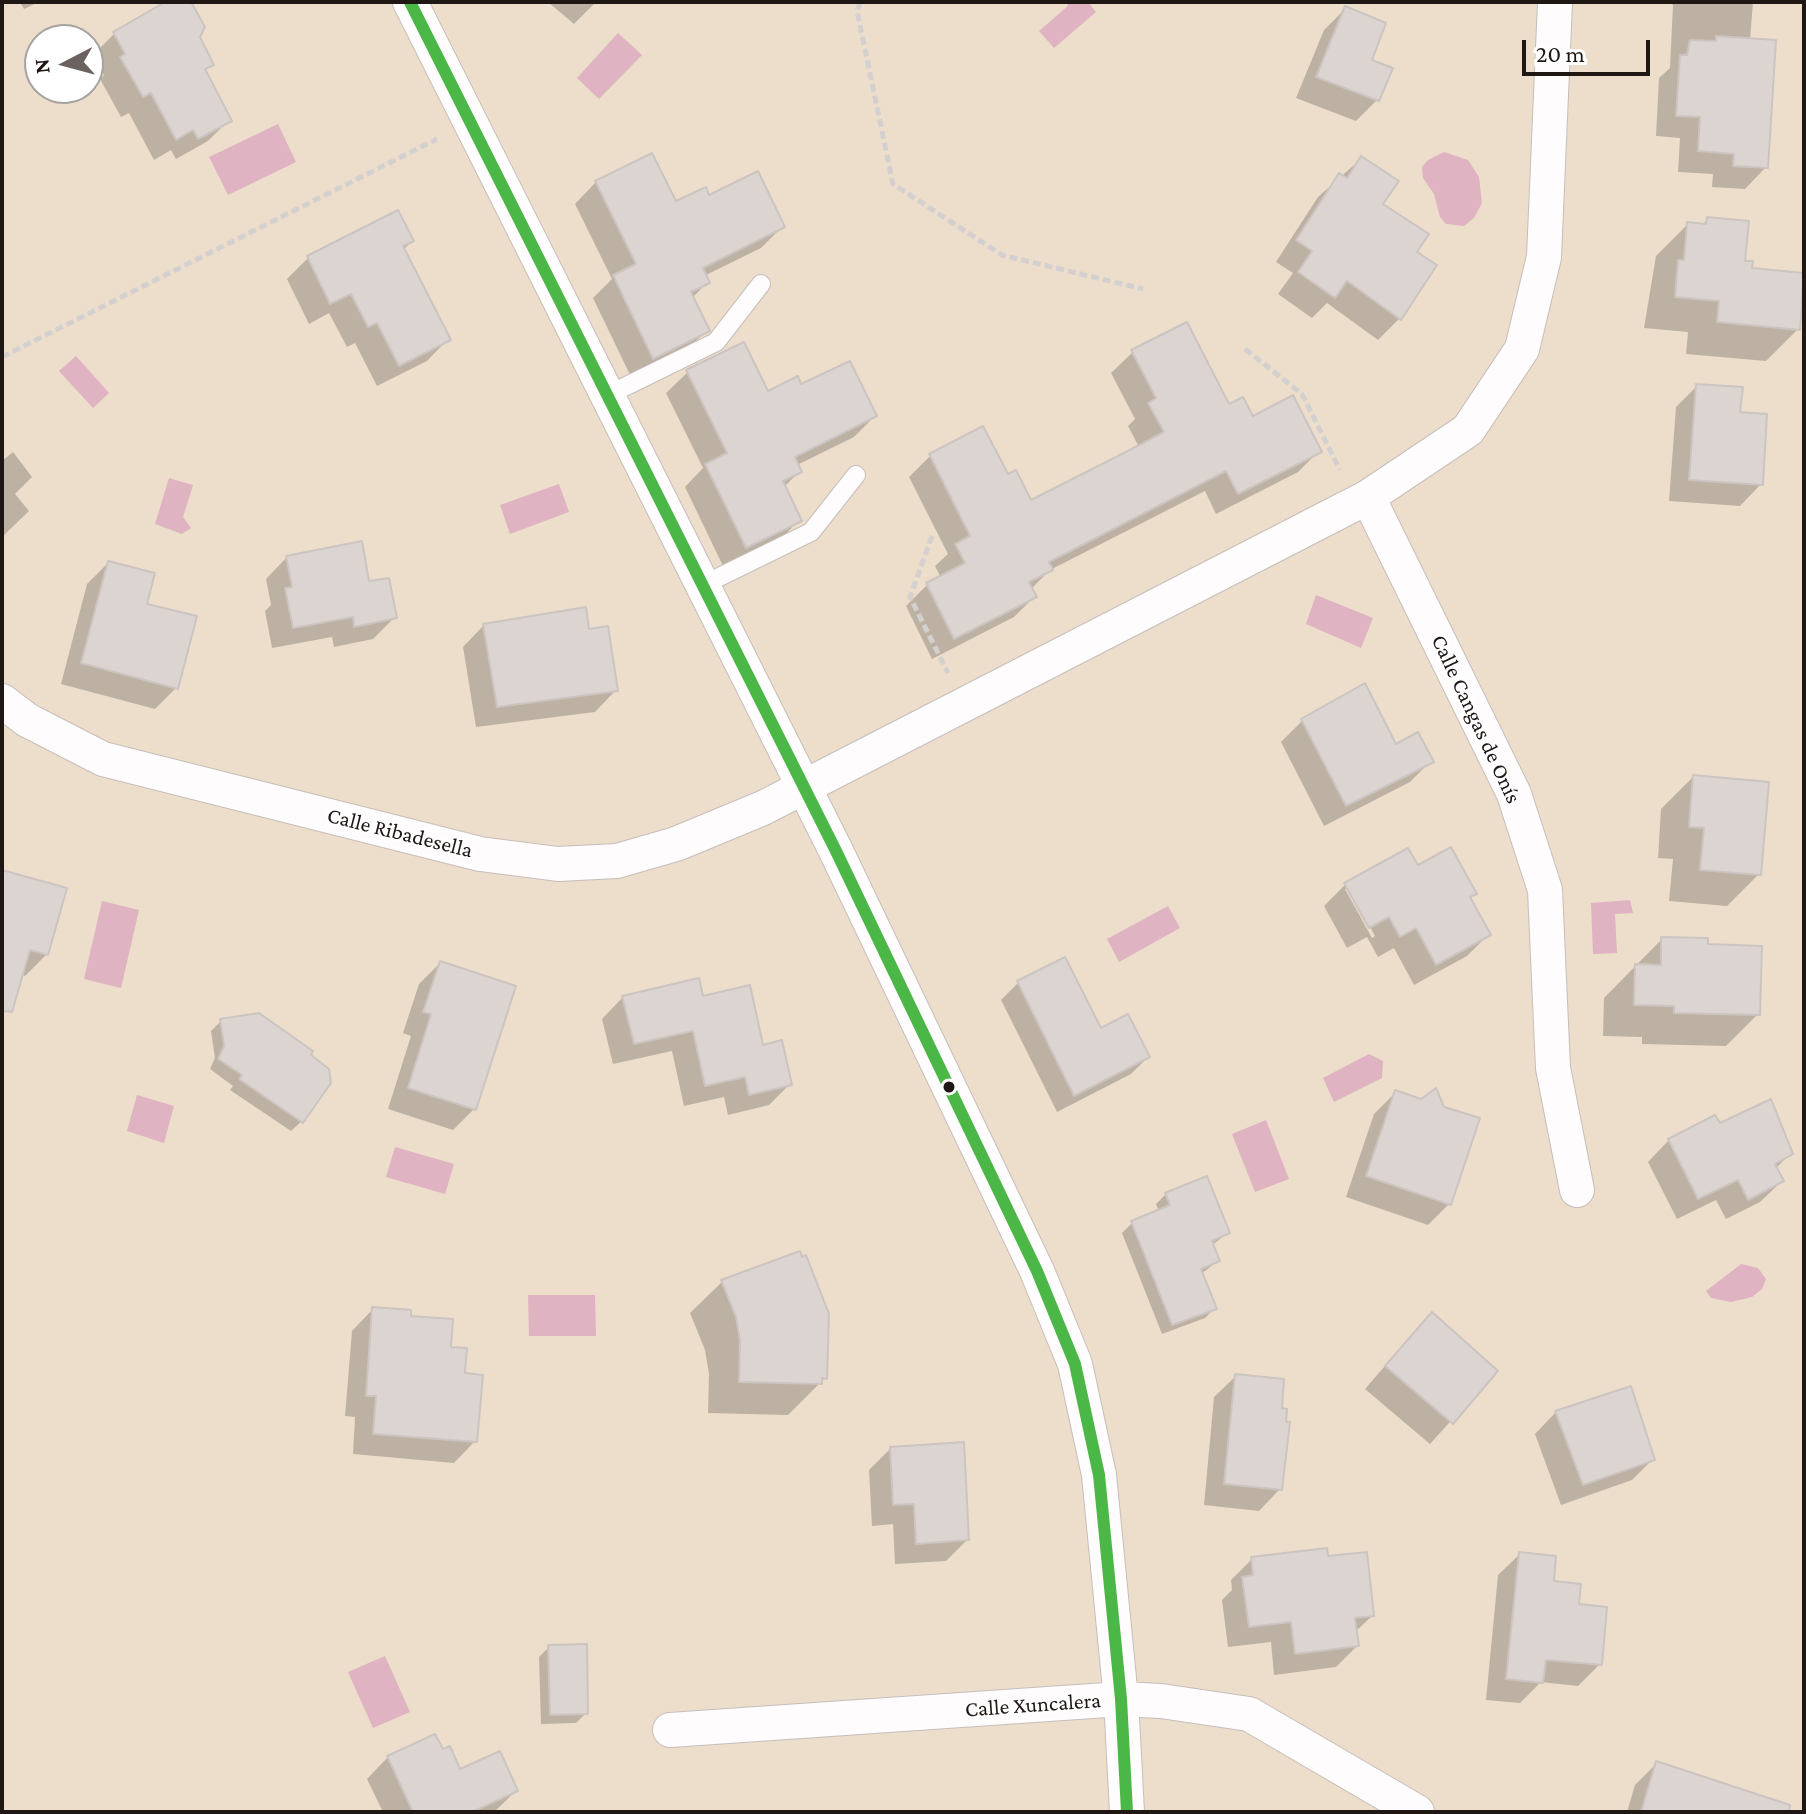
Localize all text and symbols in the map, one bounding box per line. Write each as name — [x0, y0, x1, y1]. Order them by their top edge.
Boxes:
north arrow — [24, 24, 104, 104]
scale bar — [1526, 24, 1654, 74]
text: 20 m — [1536, 40, 1585, 67]
text: N — [28, 58, 55, 75]
street label: Calle Cangas de Onís — [1425, 630, 1527, 808]
street label: Calle Ribadesella — [324, 802, 476, 864]
unlabelled marker — [941, 1079, 957, 1095]
street label: Calle Xuncalera — [964, 1687, 1102, 1723]

